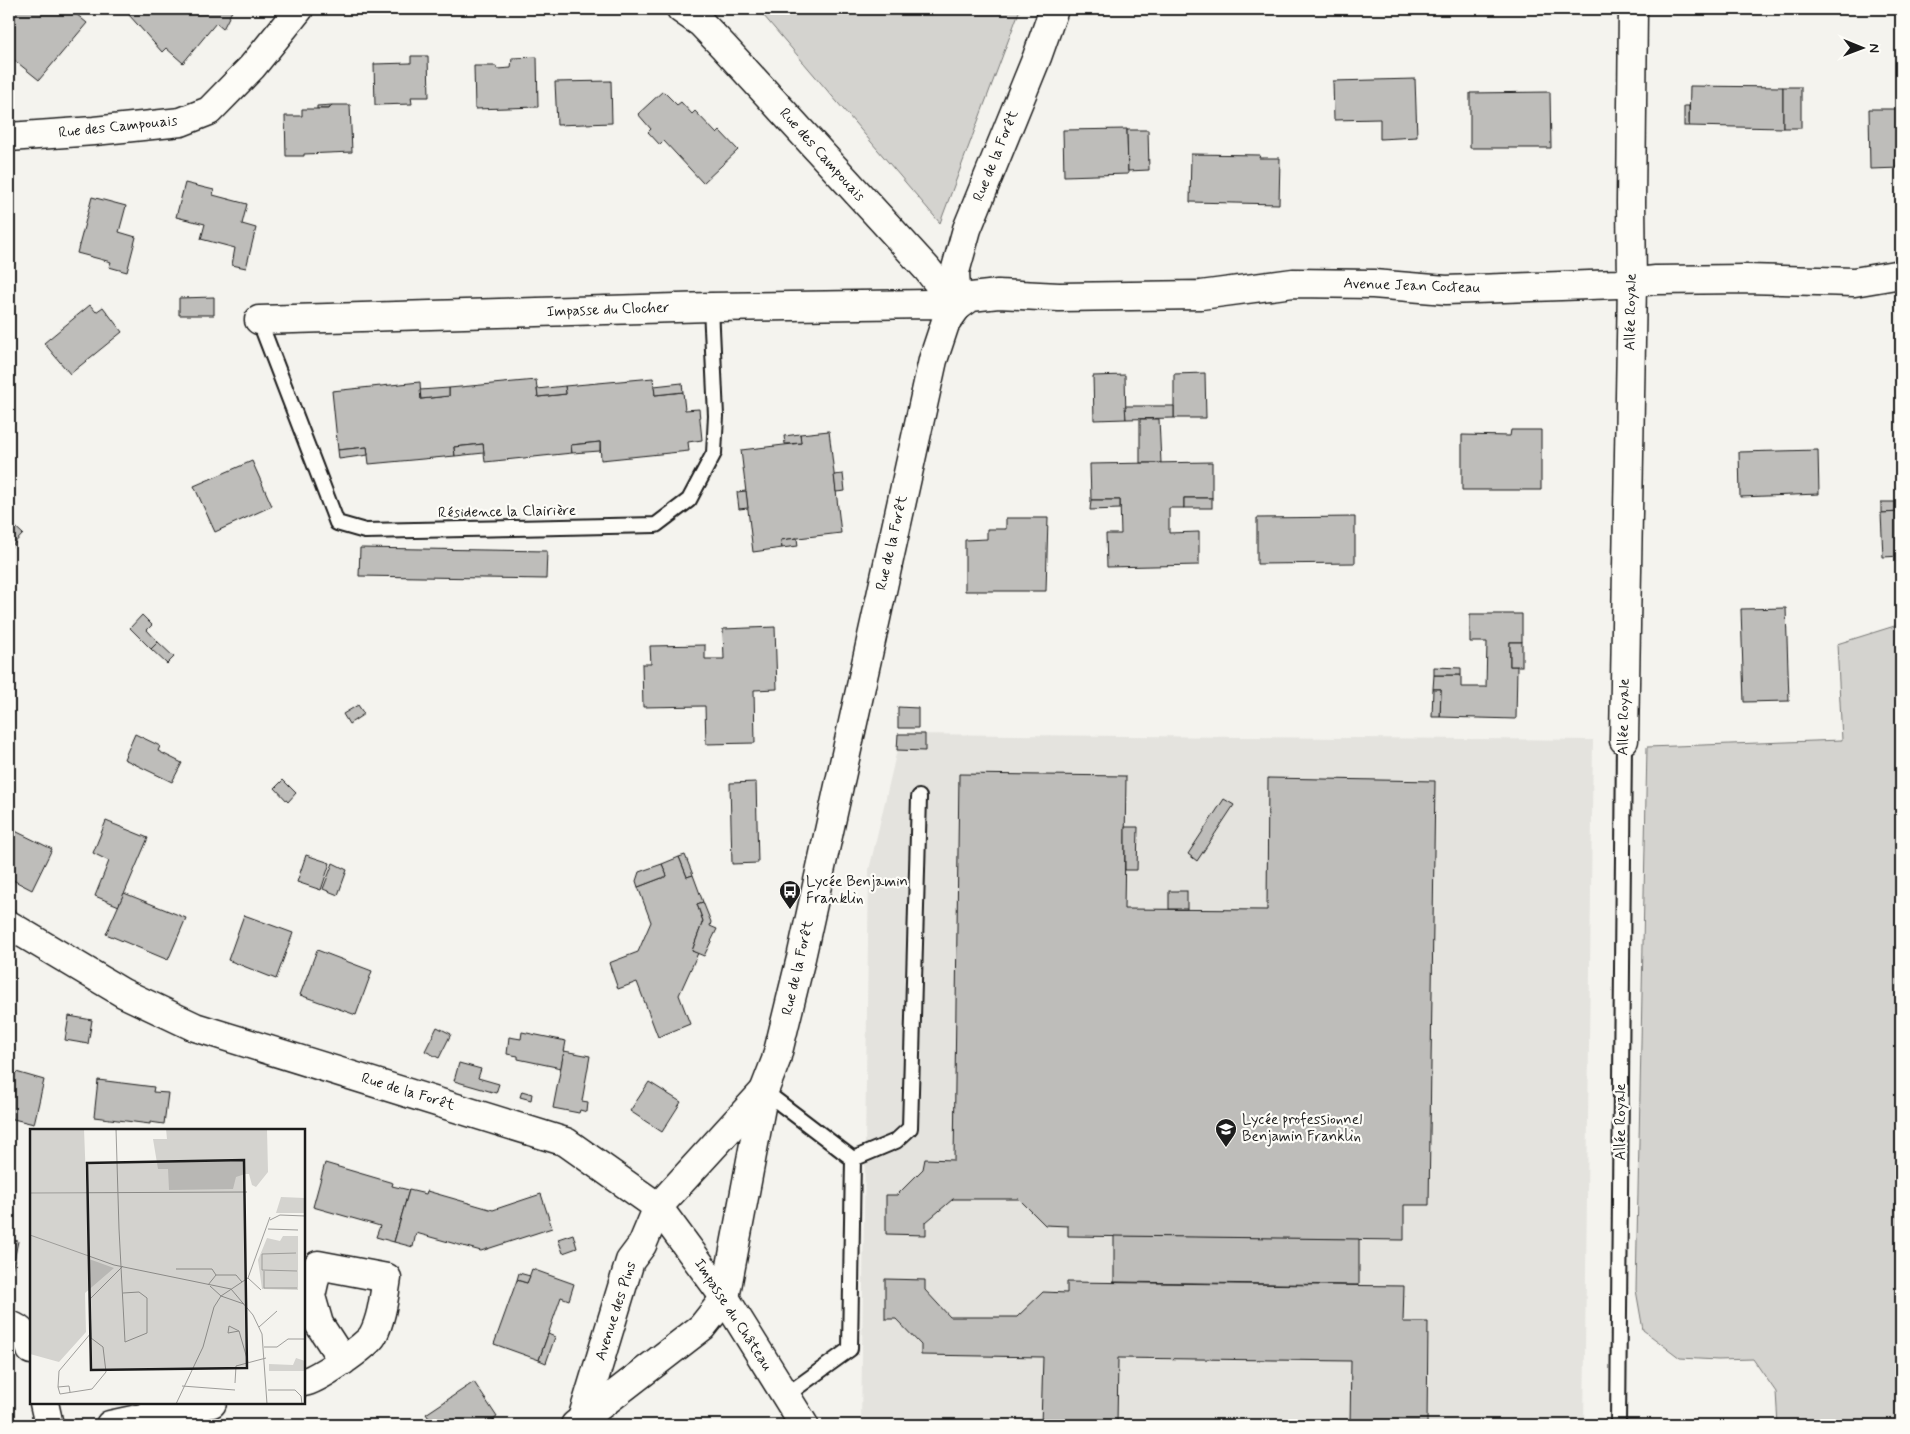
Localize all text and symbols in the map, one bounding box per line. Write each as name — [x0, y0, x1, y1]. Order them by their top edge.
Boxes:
north arrow — [1838, 22, 1888, 72]
text: N — [1865, 43, 1883, 53]
street label: Rue des Campouais — [775, 104, 870, 206]
street label: Rue de la Forêt — [969, 107, 1023, 205]
street label: Rue des Campouais — [58, 111, 179, 143]
street label: Allée Royale — [1620, 273, 1642, 351]
street label: Avenue Jean Cocteau — [1343, 274, 1481, 298]
street label: Impasse du Clocher — [546, 298, 670, 322]
street label: Rue de la Forêt — [871, 493, 913, 592]
street label: Résidence la Clairière — [438, 501, 576, 523]
street label: Allée Royale — [1613, 678, 1635, 756]
place label: Lycée Benjamin Franklin — [806, 872, 908, 909]
bus stop icon: Lycée Benjamin Franklin — [778, 879, 802, 910]
street label: Rue de la Forêt — [777, 918, 819, 1017]
street label: Rue de la Forêt — [359, 1068, 457, 1116]
street label: Allée Royale — [1611, 1083, 1631, 1161]
place label: Lycée professionnel Benjamin Franklin — [1242, 1110, 1362, 1147]
school or university icon: Lycée professionnel Benjamin Franklin — [1214, 1117, 1238, 1148]
inset map — [30, 1129, 305, 1404]
street label: Impasse du Château — [689, 1255, 777, 1375]
street label: Avenue des Pins — [591, 1259, 642, 1363]

